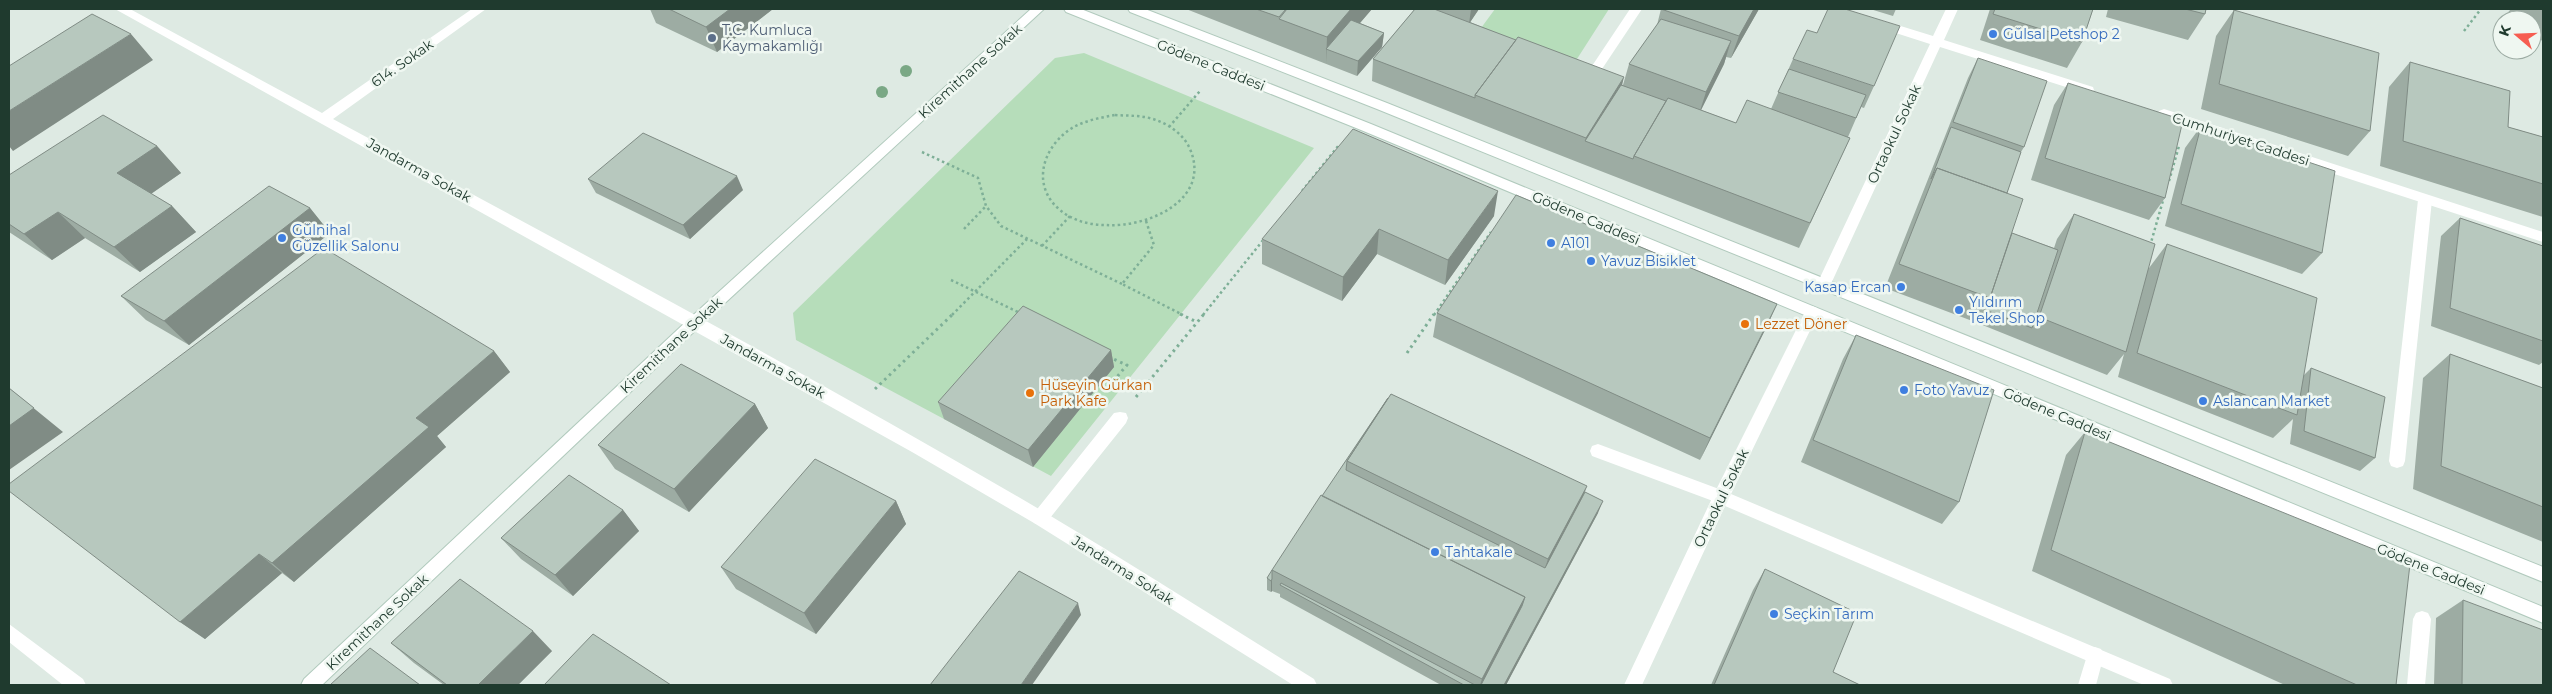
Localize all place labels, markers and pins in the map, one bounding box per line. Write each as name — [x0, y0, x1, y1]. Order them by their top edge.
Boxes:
place label: T.C. Kumluca Kaymakamlığı — [722, 21, 823, 55]
place label: Gülsal Petshop 2 — [2003, 25, 2120, 43]
marker: Gülsal Petshop 2 — [1987, 28, 1999, 40]
marker: T.C. Kumluca Kaymakamlığı — [706, 32, 718, 44]
place label: Gülnihal Güzellik Salonu — [292, 221, 399, 255]
marker: Gülnihal Güzellik Salonu — [276, 232, 288, 244]
place label: A101 — [1561, 234, 1590, 252]
marker: A101 — [1545, 237, 1557, 249]
place label: Yavuz Bisiklet — [1601, 252, 1696, 270]
marker: Yavuz Bisiklet — [1585, 255, 1597, 267]
place label: Kasap Ercan — [1804, 278, 1891, 296]
marker: Kasap Ercan — [1895, 281, 1907, 293]
place label: Yıldırım Tekel Shop — [1969, 293, 2045, 327]
marker: Yıldırım Tekel Shop — [1953, 304, 1965, 316]
place label: Lezzet Döner — [1755, 315, 1848, 333]
marker: Lezzet Döner — [1739, 318, 1751, 330]
place label: Hüseyin Gürkan Park Kafe — [1040, 376, 1152, 410]
place label: Foto Yavuz — [1914, 381, 1990, 399]
marker: Foto Yavuz — [1898, 384, 1910, 396]
marker: Hüseyin Gürkan Park Kafe — [1024, 387, 1036, 399]
place label: Aslancan Market — [2213, 392, 2330, 410]
marker: Aslancan Market — [2197, 395, 2209, 407]
place label: Tahtakale — [1445, 543, 1513, 561]
marker: Tahtakale — [1429, 546, 1441, 558]
place label: Seçkin Tarım — [1784, 605, 1874, 623]
marker: Seçkin Tarım — [1768, 608, 1780, 620]

